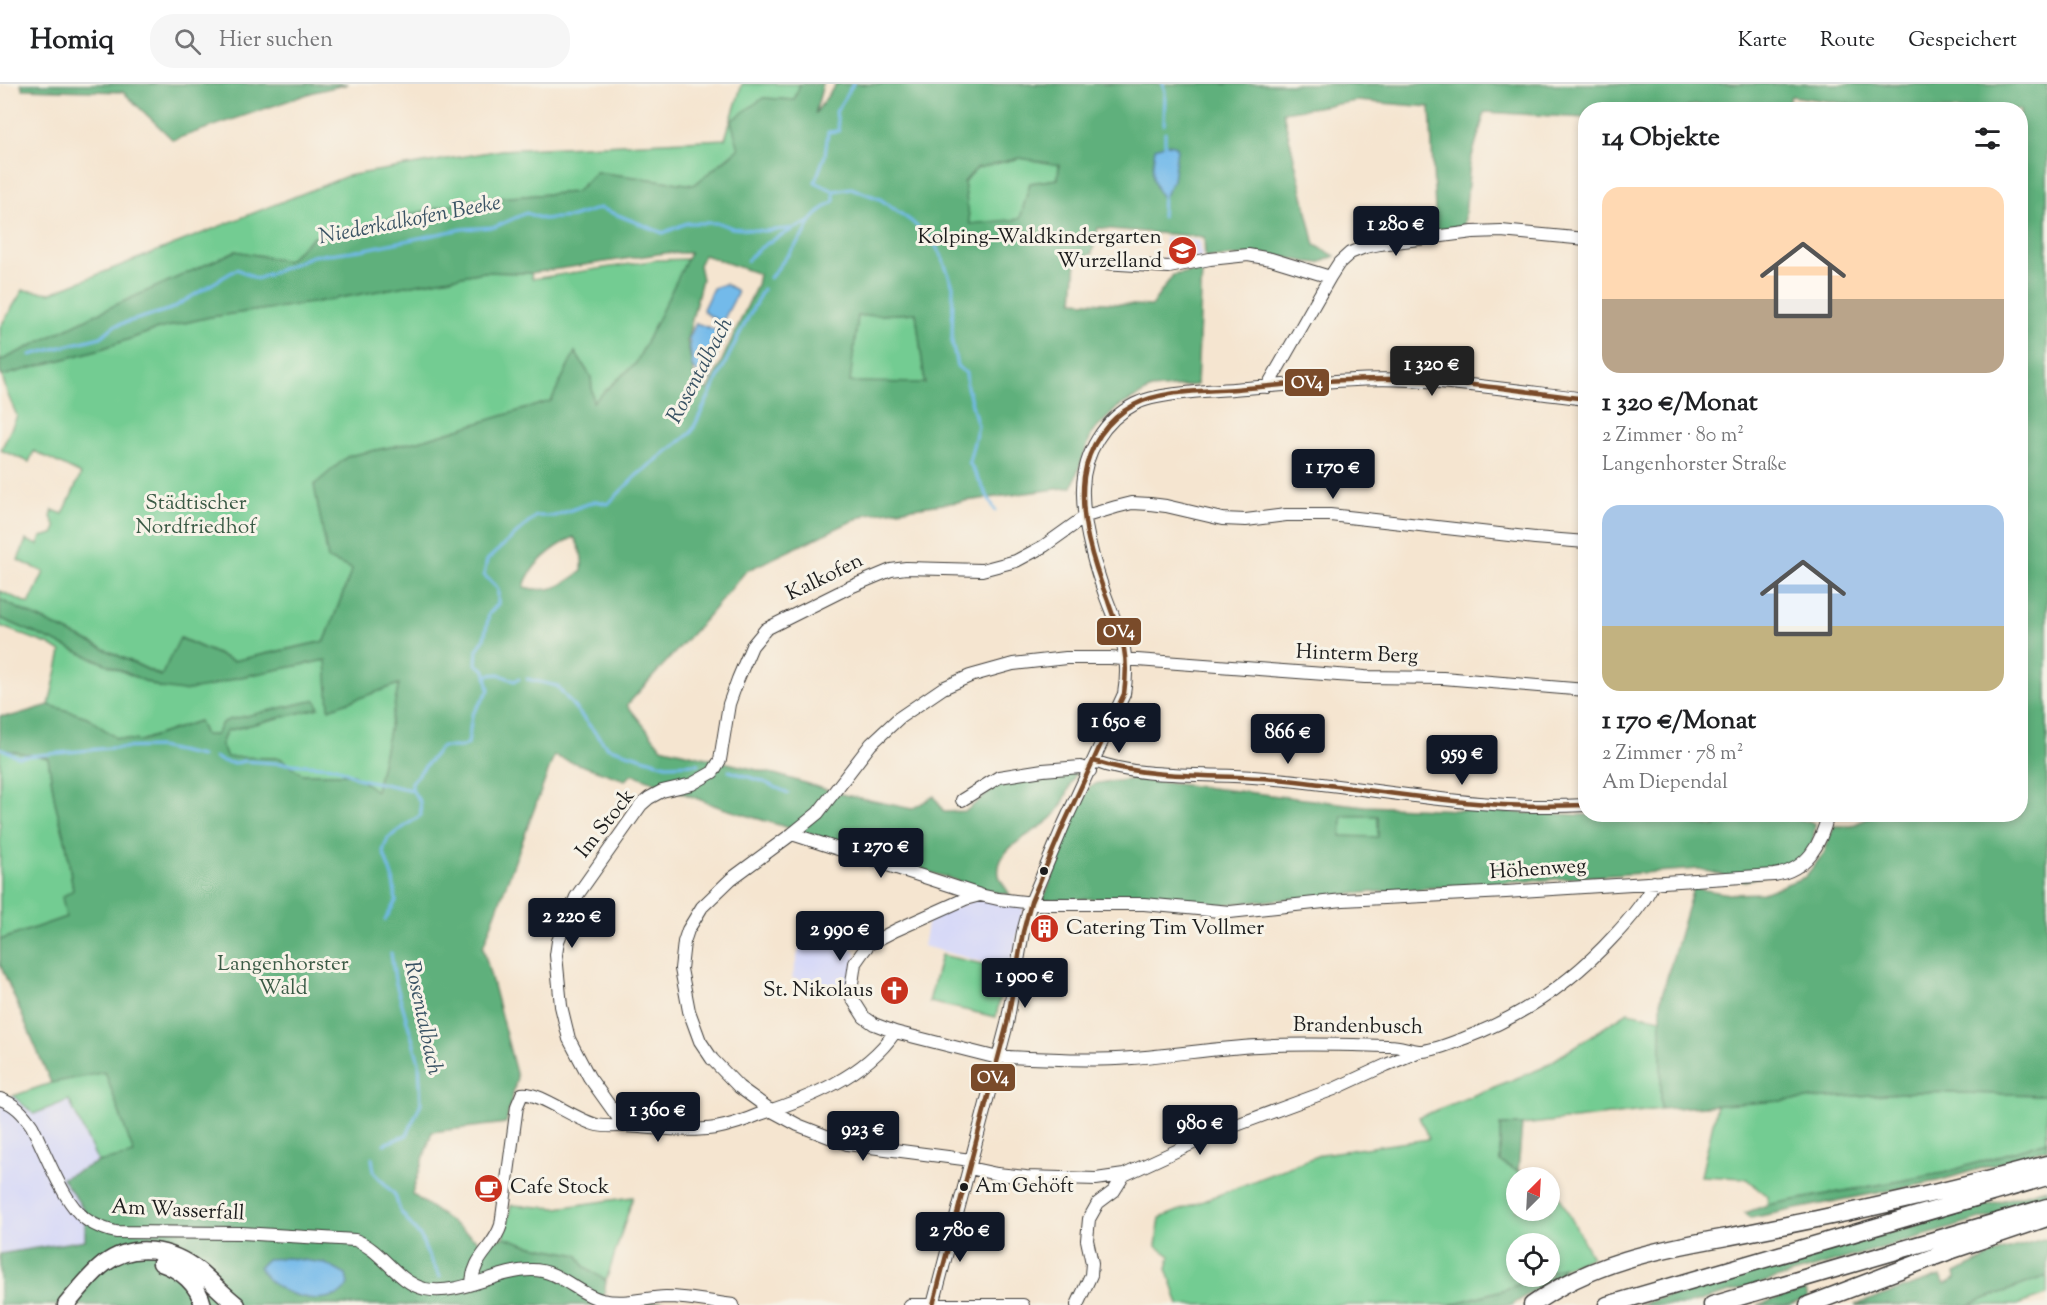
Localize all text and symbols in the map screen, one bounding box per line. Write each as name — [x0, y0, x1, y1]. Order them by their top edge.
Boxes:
search box — [150, 14, 570, 68]
text: Homiq — [30, 21, 114, 61]
icon: search — [171, 25, 204, 58]
text: Hier suchen — [219, 25, 333, 57]
text: Karte — [1738, 26, 1787, 56]
text: Route — [1820, 26, 1875, 56]
text: Gespeichert — [1908, 26, 2017, 56]
text: 14 Objekte — [1602, 120, 1720, 157]
icon: filters — [1971, 122, 2004, 155]
water label: Niederkalkofen Beeke — [316, 188, 504, 254]
pin: 1 280 € — [1341, 206, 1451, 257]
text: 1 280 € — [1367, 211, 1425, 240]
place label: Kolping–Waldkindergarten Wurzelland — [917, 223, 1162, 277]
icon: home — [1749, 226, 1857, 334]
school or university icon: Kolping–Waldkindergarten Wurzelland — [1167, 234, 1199, 266]
water label: Rosentalbach — [660, 312, 742, 430]
pin: 1 320 € — [1377, 346, 1487, 397]
text: 1 320 € — [1404, 351, 1460, 380]
line badge: OV4 — [1284, 368, 1330, 397]
text: OV4 — [1291, 373, 1323, 396]
text: 1 320 €/Monat — [1602, 385, 1758, 422]
text: 2 Zimmer · 80 m² — [1602, 422, 1744, 451]
pin: 1 170 € — [1278, 449, 1388, 500]
text: Langenhorster Straße — [1602, 451, 1787, 480]
text: 1 170 € — [1306, 454, 1360, 483]
park label: Städtischer Nordfriedhof — [135, 489, 258, 543]
icon: home — [1749, 544, 1857, 652]
street label: Kalkofen — [781, 546, 869, 610]
line badge: OV4 — [1096, 617, 1142, 646]
text: OV4 — [1103, 622, 1135, 645]
street label: Hinterm Berg — [1295, 638, 1419, 672]
pin: 1 650 € — [1064, 703, 1174, 754]
text: 1 170 €/Monat — [1602, 703, 1756, 740]
text: 1 650 € — [1092, 708, 1146, 737]
pin: 866 € — [1246, 714, 1330, 765]
text: 866 € — [1265, 719, 1311, 748]
pin: 959 € — [1420, 735, 1504, 786]
text: 959 € — [1440, 740, 1484, 769]
text: 2 Zimmer · 78 m² — [1602, 740, 1743, 769]
text: Am Diependal — [1602, 769, 1728, 798]
street label: Im Stock — [569, 783, 643, 865]
pin: 1 270 € — [826, 828, 936, 879]
text: 1 270 € — [852, 833, 910, 862]
street label: Höhenweg — [1489, 852, 1587, 888]
unlabelled marker — [1038, 865, 1050, 877]
pin: 2 220 € — [517, 898, 627, 949]
text: 2 220 € — [542, 903, 602, 932]
pin: 2 990 € — [785, 911, 895, 962]
building icon: Catering Tim Vollmer — [1029, 913, 1061, 945]
place label: Catering Tim Vollmer — [1066, 914, 1264, 944]
text: 2 990 € — [810, 916, 870, 945]
park label: Langenhorster Wald — [217, 950, 349, 1004]
water label: Rosentalbach — [394, 958, 450, 1078]
pin: 1 900 € — [970, 958, 1080, 1009]
text: 1 900 € — [996, 963, 1054, 992]
church icon: St. Nikolaus — [878, 975, 910, 1007]
place label: St. Nikolaus — [763, 976, 873, 1006]
street label: Brandenbusch — [1293, 1011, 1423, 1043]
line badge: OV4 — [970, 1063, 1016, 1092]
text: OV4 — [977, 1068, 1009, 1091]
pin: 1 360 € — [603, 1092, 713, 1143]
text: 1 360 € — [630, 1097, 686, 1126]
pin: 980 € — [1158, 1105, 1242, 1156]
text: 980 € — [1177, 1110, 1223, 1139]
pin: 923 € — [821, 1111, 905, 1162]
text: 923 € — [841, 1116, 885, 1145]
north arrow — [1506, 1167, 1560, 1221]
map controls — [1506, 1167, 1560, 1287]
cafe icon: Cafe Stock — [473, 1172, 505, 1204]
place label: Cafe Stock — [510, 1173, 610, 1203]
place label: Am Gehöft — [975, 1173, 1074, 1202]
marker: Am Gehöft — [958, 1181, 970, 1193]
street label: Am Wasserfall — [111, 1193, 246, 1229]
pin: 2 780 € — [905, 1212, 1015, 1263]
text: 2 780 € — [930, 1217, 990, 1246]
button: locate — [1506, 1233, 1560, 1287]

